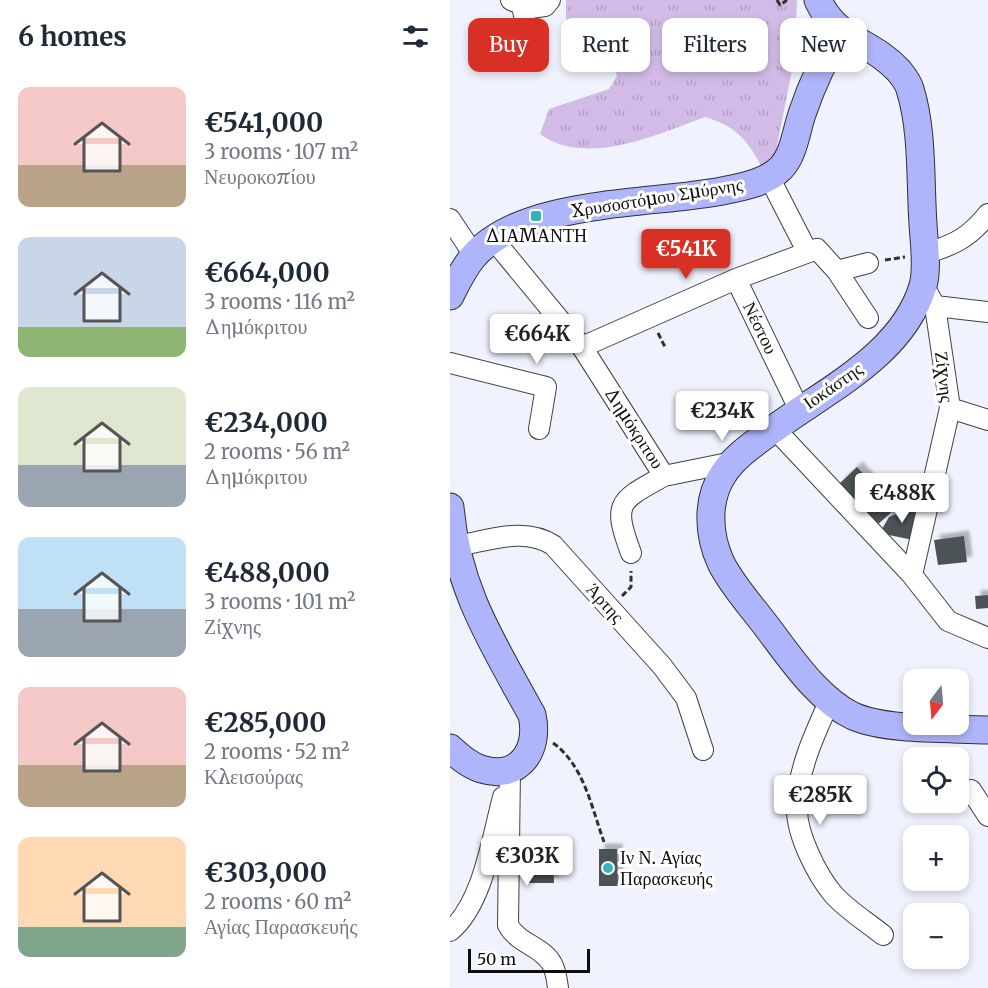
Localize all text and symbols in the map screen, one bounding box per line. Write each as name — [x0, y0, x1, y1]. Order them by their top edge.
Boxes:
chip: Buy — [468, 18, 549, 72]
chip: Rent — [561, 18, 650, 72]
chip: Filters — [662, 18, 768, 72]
chip: New — [780, 18, 867, 72]
text: 6 homes — [18, 20, 127, 53]
icon: filters — [399, 20, 432, 53]
text: €541,000 — [204, 106, 323, 139]
icon: home — [66, 111, 138, 183]
text: 3 rooms · 107 m² — [204, 139, 358, 164]
text: Νευροκοπίου — [204, 164, 316, 189]
street label: Χρυσοστόμου Σμύρνης — [570, 173, 744, 222]
marker: ΔΙΑΜΑΝΤΗ — [529, 209, 543, 223]
place label: ΔΙΑΜΑΝΤΗ — [485, 224, 587, 247]
pin: €541K — [644, 229, 728, 280]
text: €541K — [655, 236, 717, 261]
text: €664,000 — [204, 256, 330, 289]
icon: home — [66, 261, 138, 333]
text: 3 rooms · 116 m² — [204, 289, 355, 314]
street label: Νέστου — [738, 298, 783, 358]
text: Δημόκριτου — [204, 314, 307, 339]
pin: €664K — [495, 314, 579, 365]
text: €664K — [504, 321, 570, 346]
street label: Ζίχνης — [930, 350, 959, 404]
street label: Ιοκάστης — [799, 357, 867, 414]
street label: Δημόκριτου — [599, 382, 669, 473]
pin: €234K — [680, 391, 764, 442]
text: €234K — [690, 398, 754, 423]
text: €234,000 — [204, 406, 328, 439]
icon: home — [66, 411, 138, 483]
text: 2 rooms · 56 m² — [204, 439, 350, 464]
text: Δημόκριτου — [204, 464, 307, 489]
pin: €488K — [860, 473, 944, 524]
text: €488K — [869, 480, 935, 505]
text: €488,000 — [204, 556, 330, 589]
icon: home — [66, 561, 138, 633]
street label: Άρτης — [582, 578, 629, 627]
text: 3 rooms · 101 m² — [204, 589, 355, 614]
text: Ζίχνης — [204, 614, 261, 639]
north arrow — [903, 669, 969, 735]
map controls — [903, 669, 969, 969]
text: €285,000 — [204, 706, 327, 739]
icon: home — [66, 711, 138, 783]
text: 2 rooms · 52 m² — [204, 739, 349, 764]
button: locate — [903, 747, 969, 813]
text: Κλεισούρας — [204, 764, 303, 789]
pin: €285K — [778, 775, 862, 826]
text: €285K — [788, 782, 852, 807]
button: + — [903, 825, 969, 891]
pin: €303K — [485, 836, 569, 887]
text: €303K — [495, 843, 559, 868]
place label: Ιν Ν. Αγίας Παρασκευής — [620, 846, 713, 890]
text: €303,000 — [204, 856, 327, 889]
icon: home — [66, 861, 138, 933]
marker: Ιν Ν. Αγίας Παρασκευής — [601, 861, 615, 875]
text: 2 rooms · 60 m² — [204, 889, 351, 914]
button: − — [903, 903, 969, 969]
text: Αγίας Παρασκευής — [204, 914, 357, 939]
scale bar — [468, 946, 590, 974]
text: 50 m — [477, 949, 516, 969]

